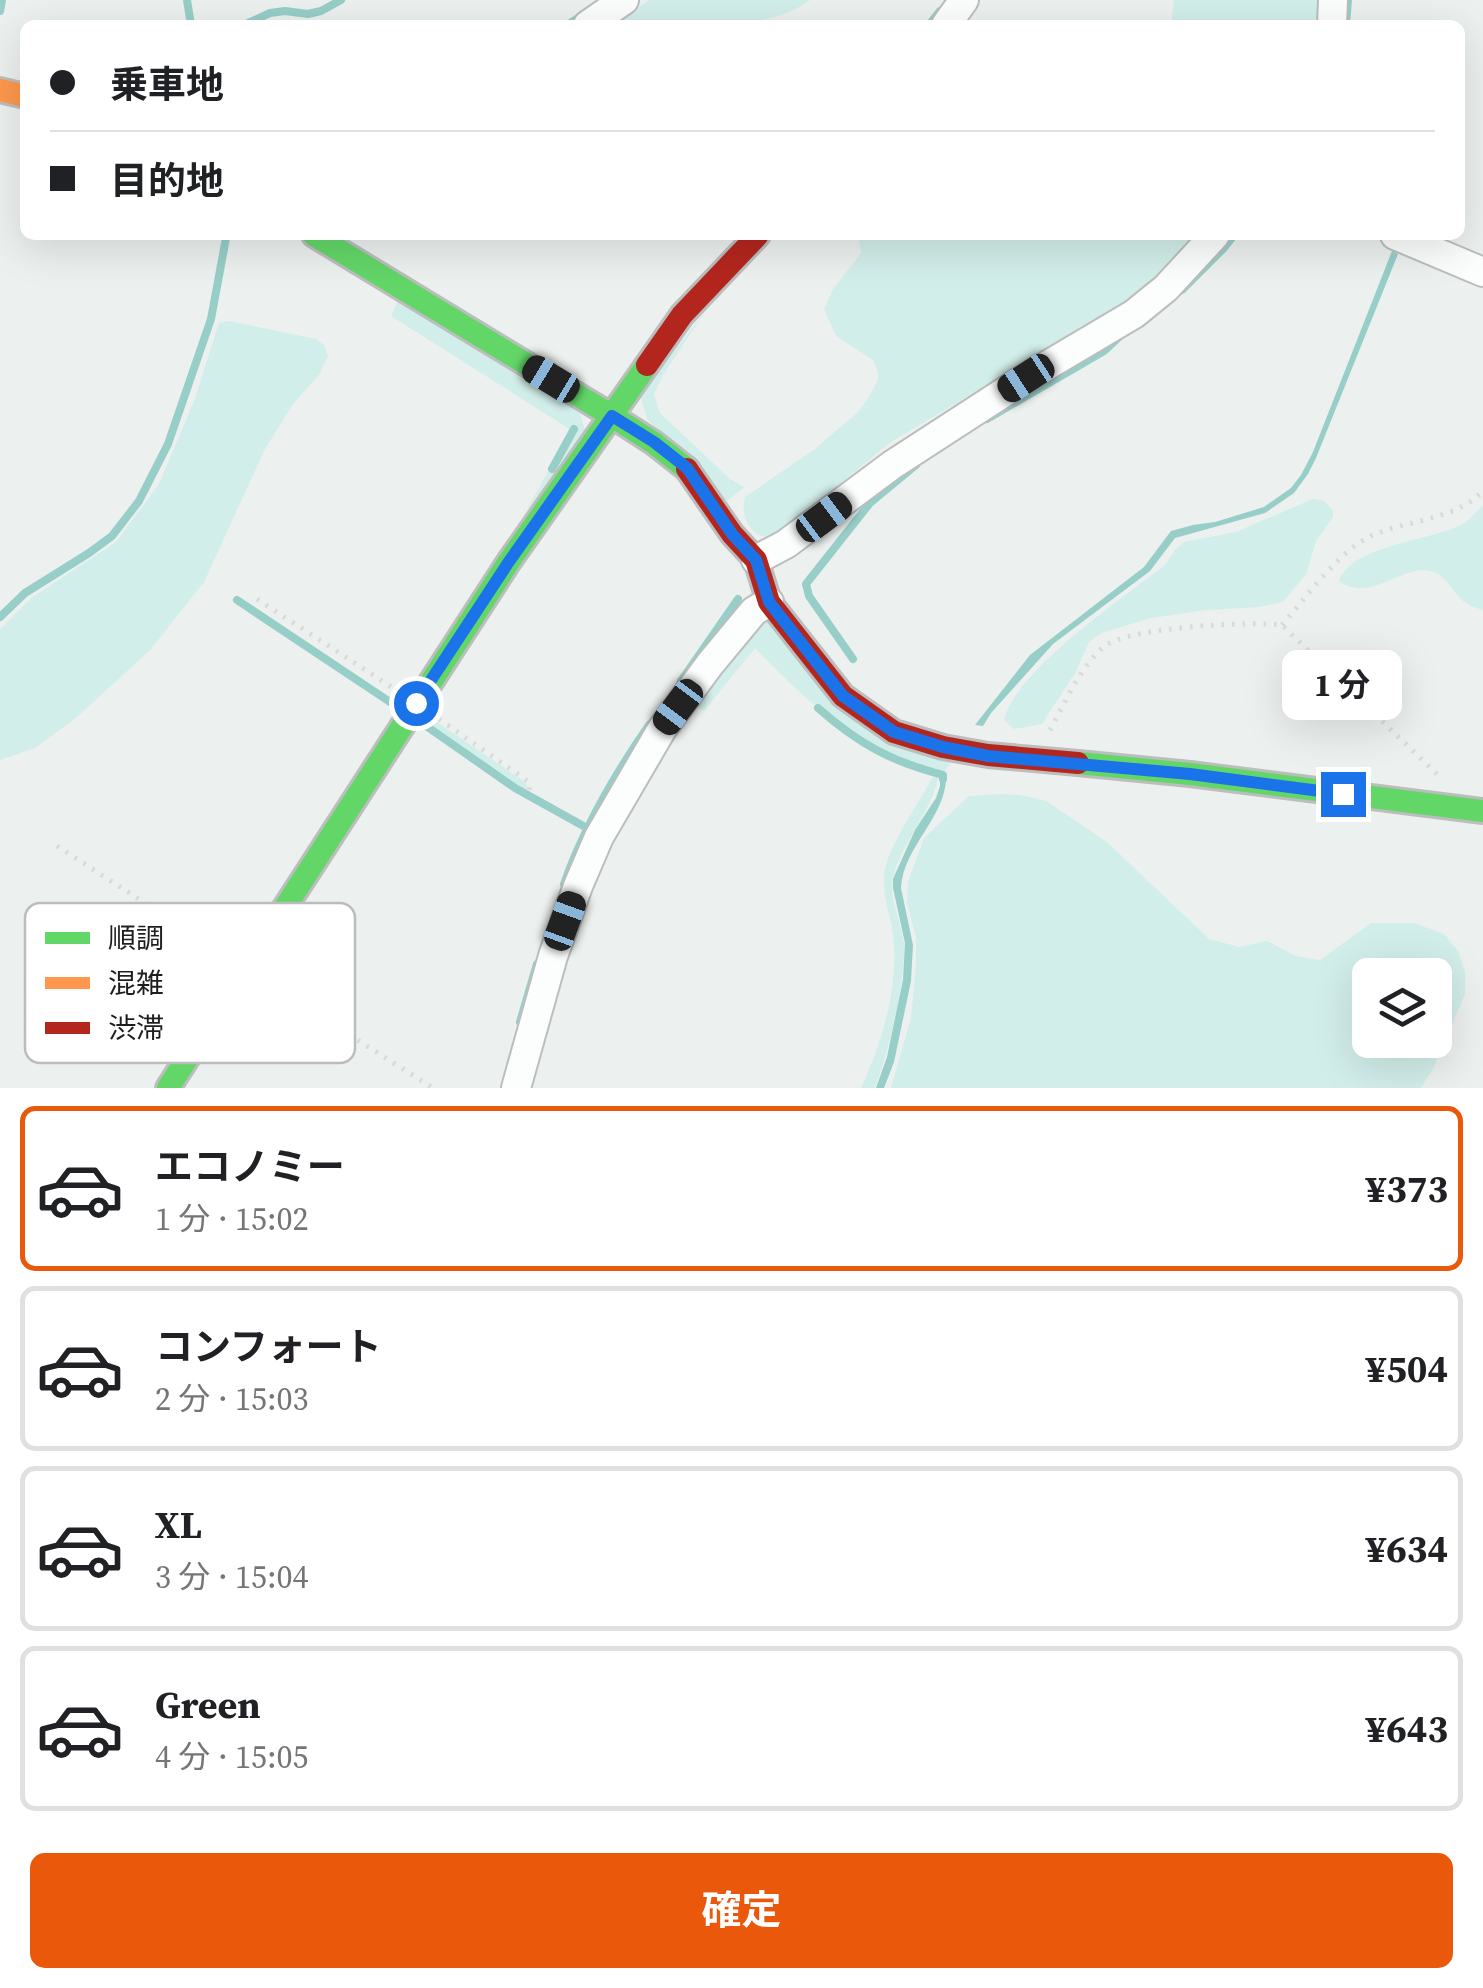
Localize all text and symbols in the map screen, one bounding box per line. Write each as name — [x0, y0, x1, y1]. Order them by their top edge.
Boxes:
text: 乗車地 — [110, 59, 224, 111]
text: 目的地 — [110, 155, 224, 207]
car — [993, 349, 1059, 407]
car — [518, 351, 584, 407]
car — [791, 487, 857, 547]
callout: 1 分 — [1283, 649, 1403, 719]
text: 1 分 — [1314, 663, 1370, 707]
car — [648, 674, 708, 740]
route start — [394, 681, 439, 726]
route end — [1321, 772, 1366, 817]
car — [541, 888, 589, 954]
legend — [25, 903, 355, 1063]
text: 順調 — [108, 919, 164, 957]
map controls — [1352, 958, 1452, 1058]
button: layers — [1352, 958, 1452, 1058]
text: 混雑 — [108, 964, 164, 1002]
text: 渋滞 — [108, 1009, 164, 1047]
text: エコノミー — [155, 1141, 345, 1193]
icon: car — [35, 1144, 125, 1234]
text: ¥373 — [1366, 1163, 1448, 1215]
text: 1 分 · 15:02 — [155, 1197, 309, 1241]
text: コンフォート — [155, 1321, 382, 1373]
icon: car — [35, 1324, 125, 1414]
text: ¥504 — [1366, 1343, 1448, 1395]
text: 2 分 · 15:03 — [155, 1377, 309, 1421]
text: XL — [155, 1499, 202, 1551]
icon: car — [35, 1504, 125, 1594]
text: ¥634 — [1366, 1523, 1448, 1575]
text: 3 分 · 15:04 — [155, 1555, 309, 1599]
text: Green — [155, 1679, 261, 1731]
icon: car — [35, 1684, 125, 1774]
text: ¥643 — [1366, 1703, 1448, 1755]
text: 4 分 · 15:05 — [155, 1735, 309, 1779]
button: 確定 — [30, 1853, 1453, 1968]

